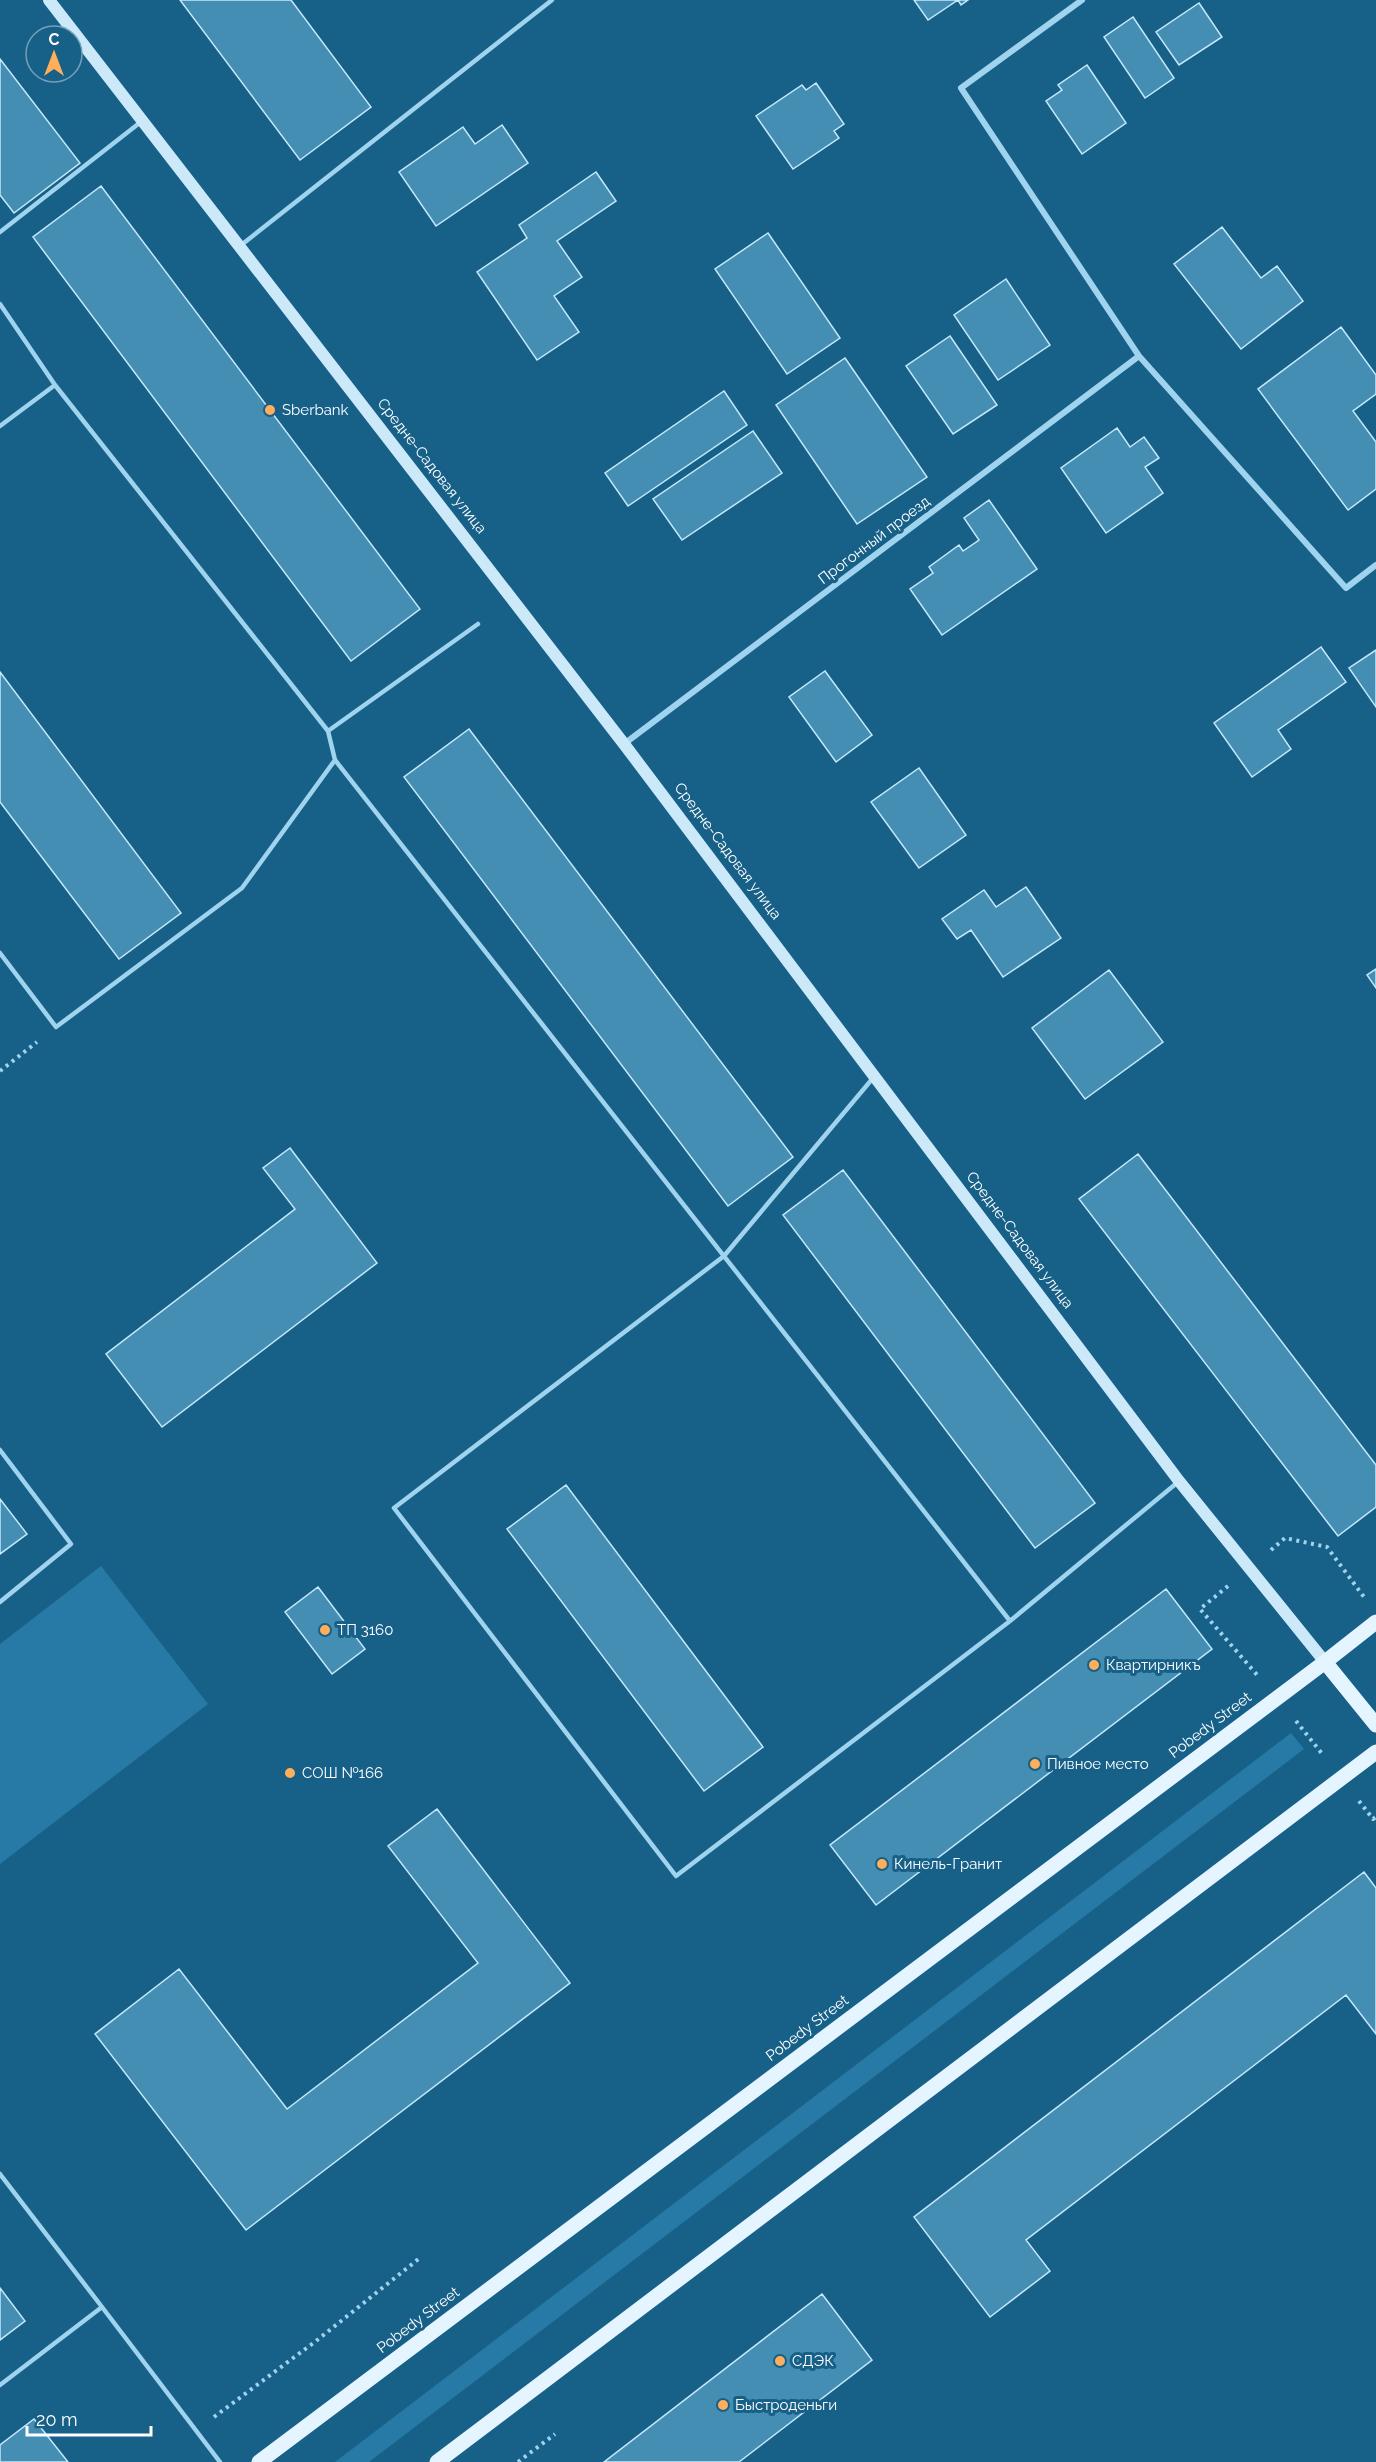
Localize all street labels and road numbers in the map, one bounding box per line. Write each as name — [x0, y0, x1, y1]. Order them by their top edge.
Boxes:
street label: Средне-Садовая улица — [374, 395, 490, 537]
street label: Прогонный проезд — [815, 492, 934, 588]
street label: Средне-Садовая улица — [671, 779, 785, 923]
street label: Средне-Садовая улица — [963, 1168, 1077, 1312]
street label: Pobedy Street — [1165, 1688, 1255, 1762]
street label: Pobedy Street — [762, 1991, 852, 2065]
street label: Pobedy Street — [373, 2283, 463, 2357]

